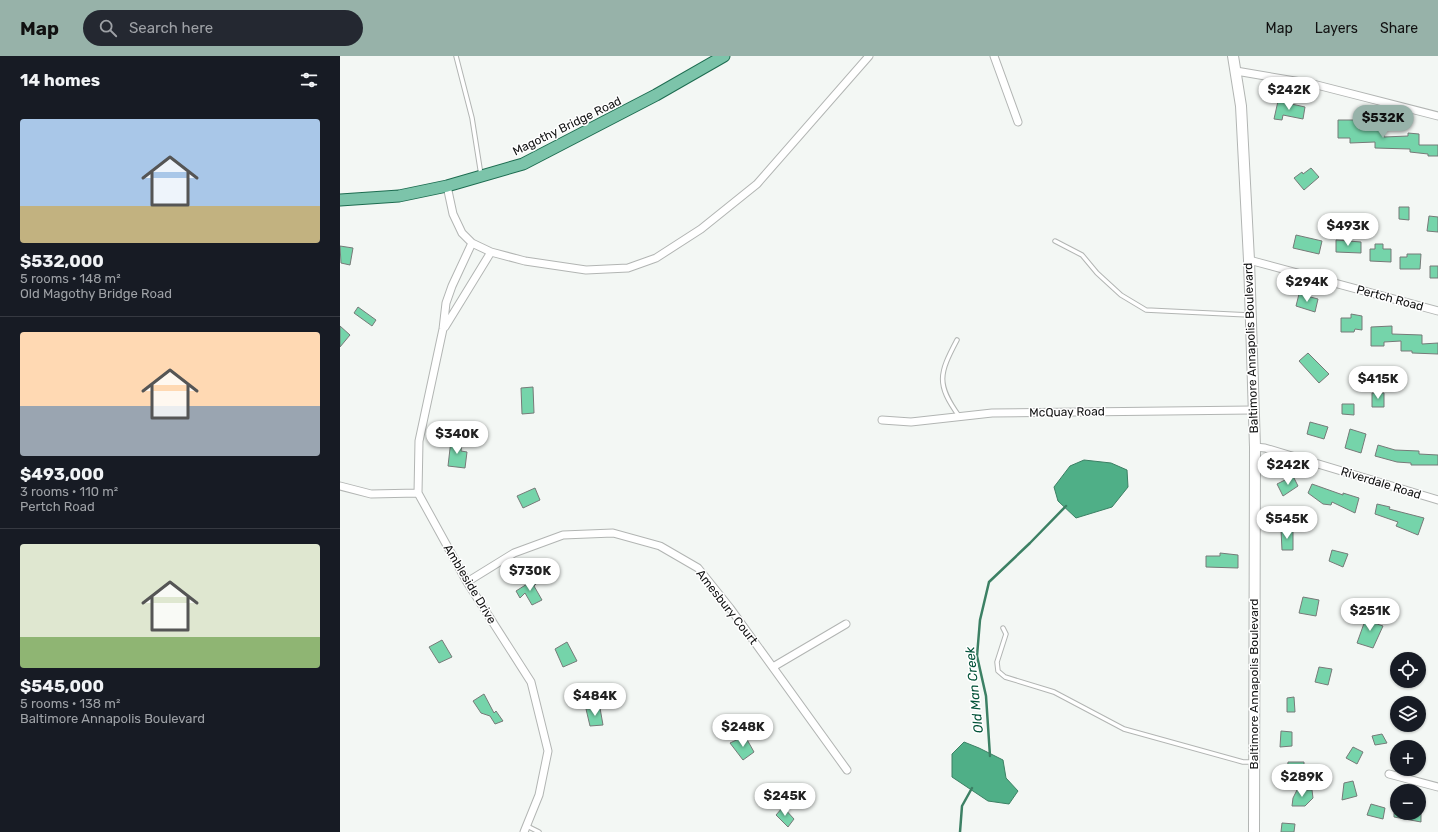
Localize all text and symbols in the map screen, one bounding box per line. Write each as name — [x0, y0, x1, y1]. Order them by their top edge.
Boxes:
search box — [83, 10, 363, 46]
text: Map — [20, 17, 59, 40]
icon: search — [97, 17, 119, 39]
text: Search here — [129, 19, 213, 37]
text: Map — [1266, 20, 1293, 37]
text: Layers — [1315, 20, 1358, 37]
text: Share — [1380, 20, 1418, 37]
icon: filters — [298, 69, 320, 91]
text: 14 homes — [20, 70, 100, 90]
pin: $242K — [1261, 77, 1317, 111]
text: $242K — [1267, 82, 1311, 97]
street label: Magothy Bridge Road — [510, 94, 624, 158]
pin: $532K — [1355, 105, 1411, 139]
text: $532K — [1362, 110, 1404, 125]
icon: home — [134, 145, 206, 217]
pin: $493K — [1320, 213, 1376, 247]
text: $493K — [1327, 218, 1369, 233]
text: $532,000 — [20, 251, 104, 271]
street label: Baltimore Annapolis Boulevard — [1241, 262, 1261, 434]
pin: $294K — [1279, 269, 1335, 303]
text: 5 rooms · 148 m² — [20, 271, 121, 286]
text: $294K — [1286, 274, 1328, 289]
street label: Pertch Road — [1355, 282, 1425, 314]
text: Old Magothy Bridge Road — [20, 286, 172, 301]
icon: home — [134, 358, 206, 430]
pin: $415K — [1350, 366, 1406, 400]
text: $415K — [1358, 371, 1398, 386]
street label: McQuay Road — [1029, 404, 1105, 420]
pin: $340K — [429, 421, 485, 455]
text: $340K — [435, 426, 479, 441]
pin: $242K — [1260, 452, 1316, 486]
text: $242K — [1266, 457, 1310, 472]
text: $493,000 — [20, 464, 104, 484]
street label: Riverdale Road — [1339, 464, 1423, 502]
text: 3 rooms · 110 m² — [20, 484, 118, 499]
text: Pertch Road — [20, 499, 95, 514]
pin: $545K — [1259, 506, 1315, 540]
text: $545K — [1266, 511, 1308, 526]
street label: Ambleside Drive — [441, 542, 499, 626]
pin: $730K — [502, 558, 558, 592]
text: $730K — [509, 563, 551, 578]
street label: Amesbury Court — [693, 567, 761, 647]
icon: home — [134, 570, 206, 642]
pin: $251K — [1342, 598, 1398, 632]
street label: Baltimore Annapolis Boulevard — [1247, 599, 1261, 769]
text: $251K — [1350, 603, 1390, 618]
water label: Old Man Creek — [962, 646, 986, 734]
map controls — [1390, 652, 1426, 820]
button: locate — [1390, 652, 1426, 688]
text: $545,000 — [20, 676, 104, 696]
pin: $484K — [567, 683, 623, 717]
text: $484K — [573, 688, 617, 703]
text: 5 rooms · 138 m² — [20, 696, 120, 711]
button: layers — [1390, 696, 1426, 732]
text: Baltimore Annapolis Boulevard — [20, 711, 205, 726]
pin: $248K — [715, 714, 771, 748]
text: $248K — [721, 719, 765, 734]
button: + — [1390, 740, 1426, 776]
pin: $289K — [1274, 764, 1330, 798]
text: $289K — [1281, 769, 1323, 784]
pin: $245K — [757, 783, 813, 817]
button: − — [1390, 784, 1426, 820]
text: $245K — [764, 788, 806, 803]

